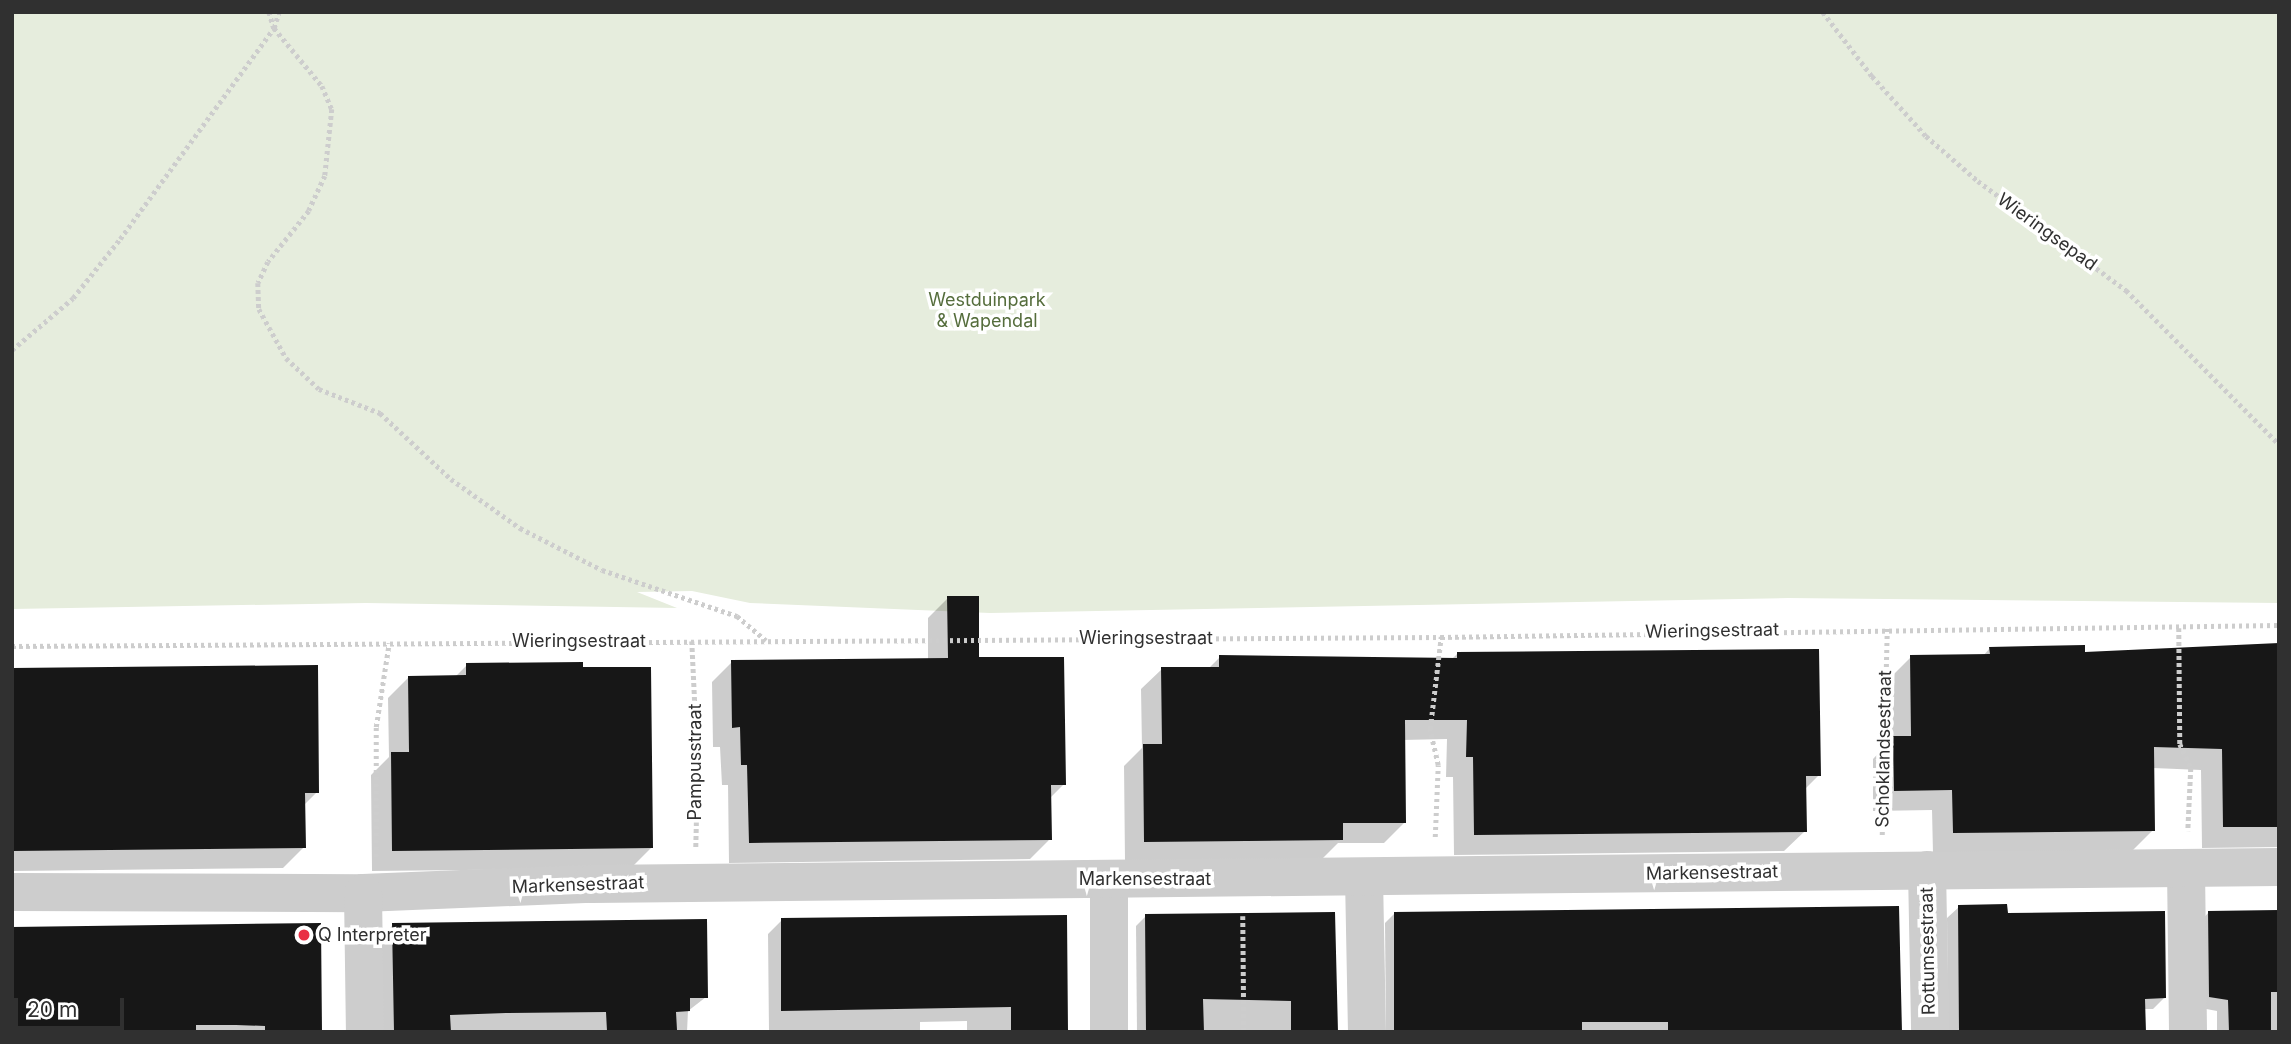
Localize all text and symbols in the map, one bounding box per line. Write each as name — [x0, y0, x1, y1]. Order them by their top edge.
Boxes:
street label: Wieringsepad — [1993, 189, 2101, 275]
park label: Westduinpark & Wapendal — [928, 290, 1046, 332]
street label: Wieringsestraat — [1645, 619, 1779, 643]
street label: Wieringsestraat — [1079, 627, 1213, 649]
street label: Wieringsestraat — [512, 630, 646, 652]
street label: Schoklandsestraat — [1872, 670, 1896, 828]
street label: Pampusstraat — [684, 704, 706, 820]
street label: Markensestraat — [1646, 861, 1778, 885]
street label: Markensestraat — [1079, 868, 1211, 890]
street label: Markensestraat — [512, 872, 644, 898]
street label: Rottumsestraat — [1916, 887, 1940, 1015]
place label: Q Interpreter — [318, 924, 427, 946]
marker: Q Interpreter — [296, 927, 312, 943]
scale bar — [18, 984, 128, 1028]
text: 20 m — [27, 997, 77, 1022]

